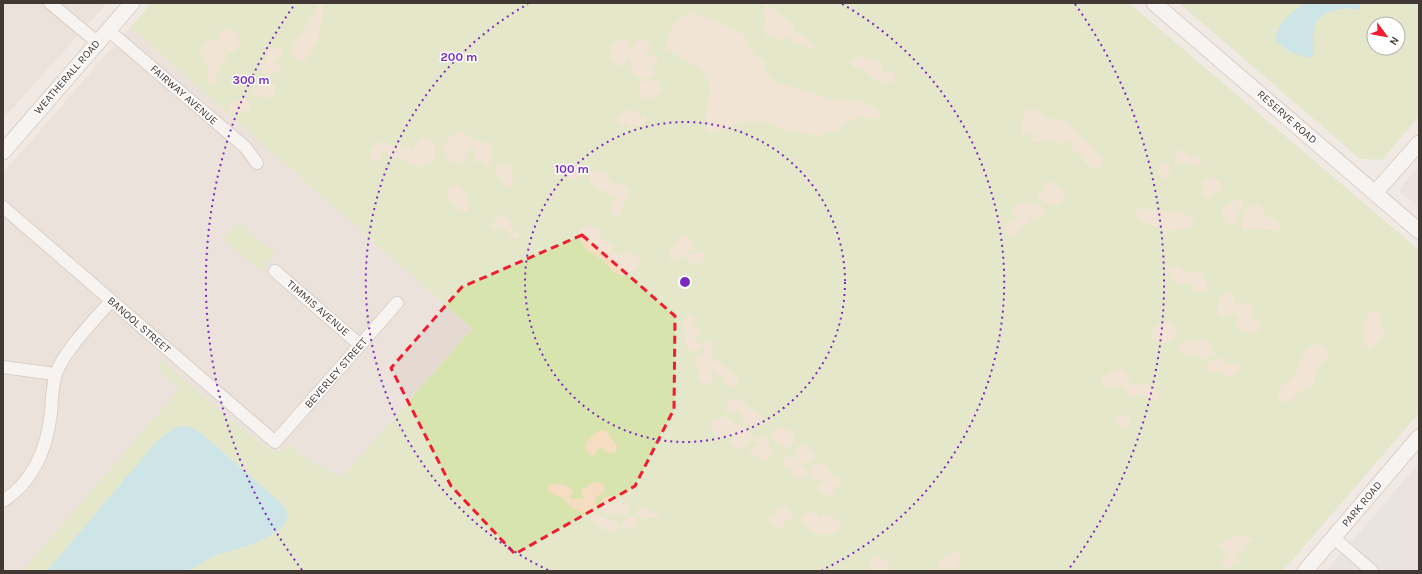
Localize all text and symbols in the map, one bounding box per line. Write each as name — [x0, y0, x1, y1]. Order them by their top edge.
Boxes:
north arrow — [1366, 16, 1406, 56]
text: N — [1386, 34, 1402, 48]
street label: WEATHERALL ROAD — [31, 37, 103, 117]
text: 200 m — [441, 50, 477, 64]
street label: FAIRWAY AVENUE — [148, 62, 220, 128]
text: 300 m — [232, 73, 270, 87]
street label: RESERVE ROAD — [1254, 88, 1320, 146]
text: 100 m — [555, 162, 589, 176]
centre of rings — [678, 275, 692, 289]
street label: TIMMIS AVENUE — [284, 277, 352, 339]
street label: BANOOL STREET — [105, 294, 174, 356]
street label: BEVERLEY STREET — [302, 335, 370, 411]
street label: PARK ROAD — [1339, 479, 1385, 529]

